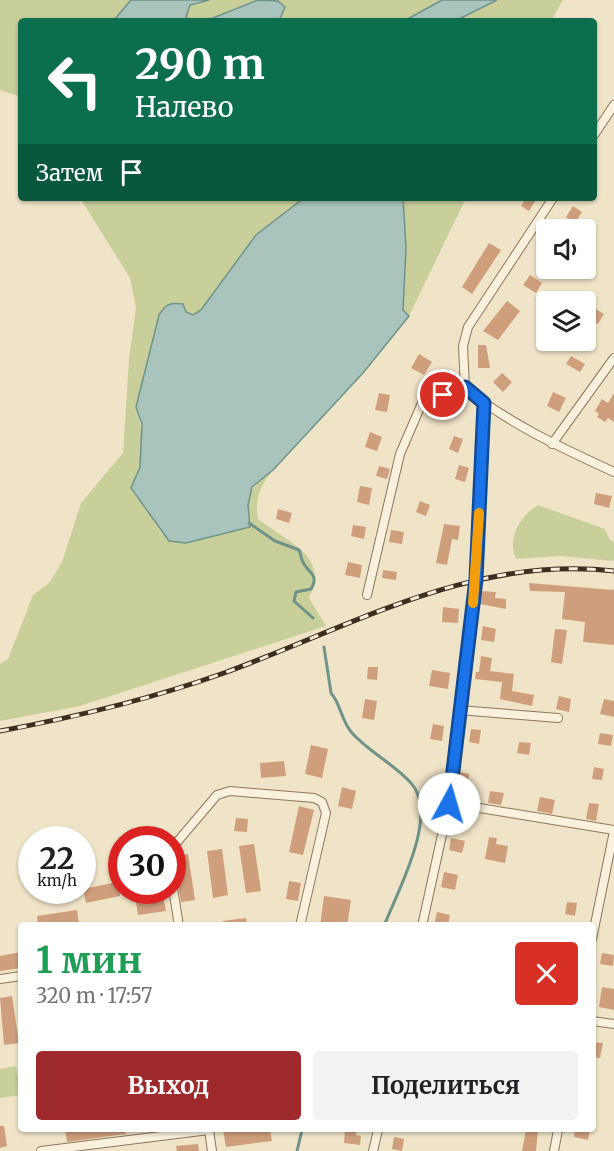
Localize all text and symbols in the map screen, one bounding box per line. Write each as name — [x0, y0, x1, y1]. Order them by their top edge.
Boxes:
text: 290 m — [135, 38, 265, 90]
icon: left — [36, 42, 114, 120]
text: Налево — [135, 90, 233, 124]
icon: arrive — [115, 156, 148, 189]
text: Затем — [36, 159, 103, 187]
map controls — [536, 219, 596, 351]
button: sound — [536, 219, 596, 279]
button: layers — [536, 291, 596, 351]
pin — [417, 369, 468, 420]
icon: arrive — [426, 378, 459, 411]
position arrow — [417, 772, 481, 836]
speed limit sign: 30 — [108, 826, 186, 904]
text: 22 — [40, 839, 74, 877]
text: km/h — [37, 871, 77, 890]
text: 1 мин — [36, 938, 142, 983]
button: close — [515, 942, 578, 1005]
text: 320 m · 17:57 — [36, 983, 153, 1008]
button: Выход — [36, 1051, 301, 1120]
button: Поделиться — [313, 1051, 578, 1120]

